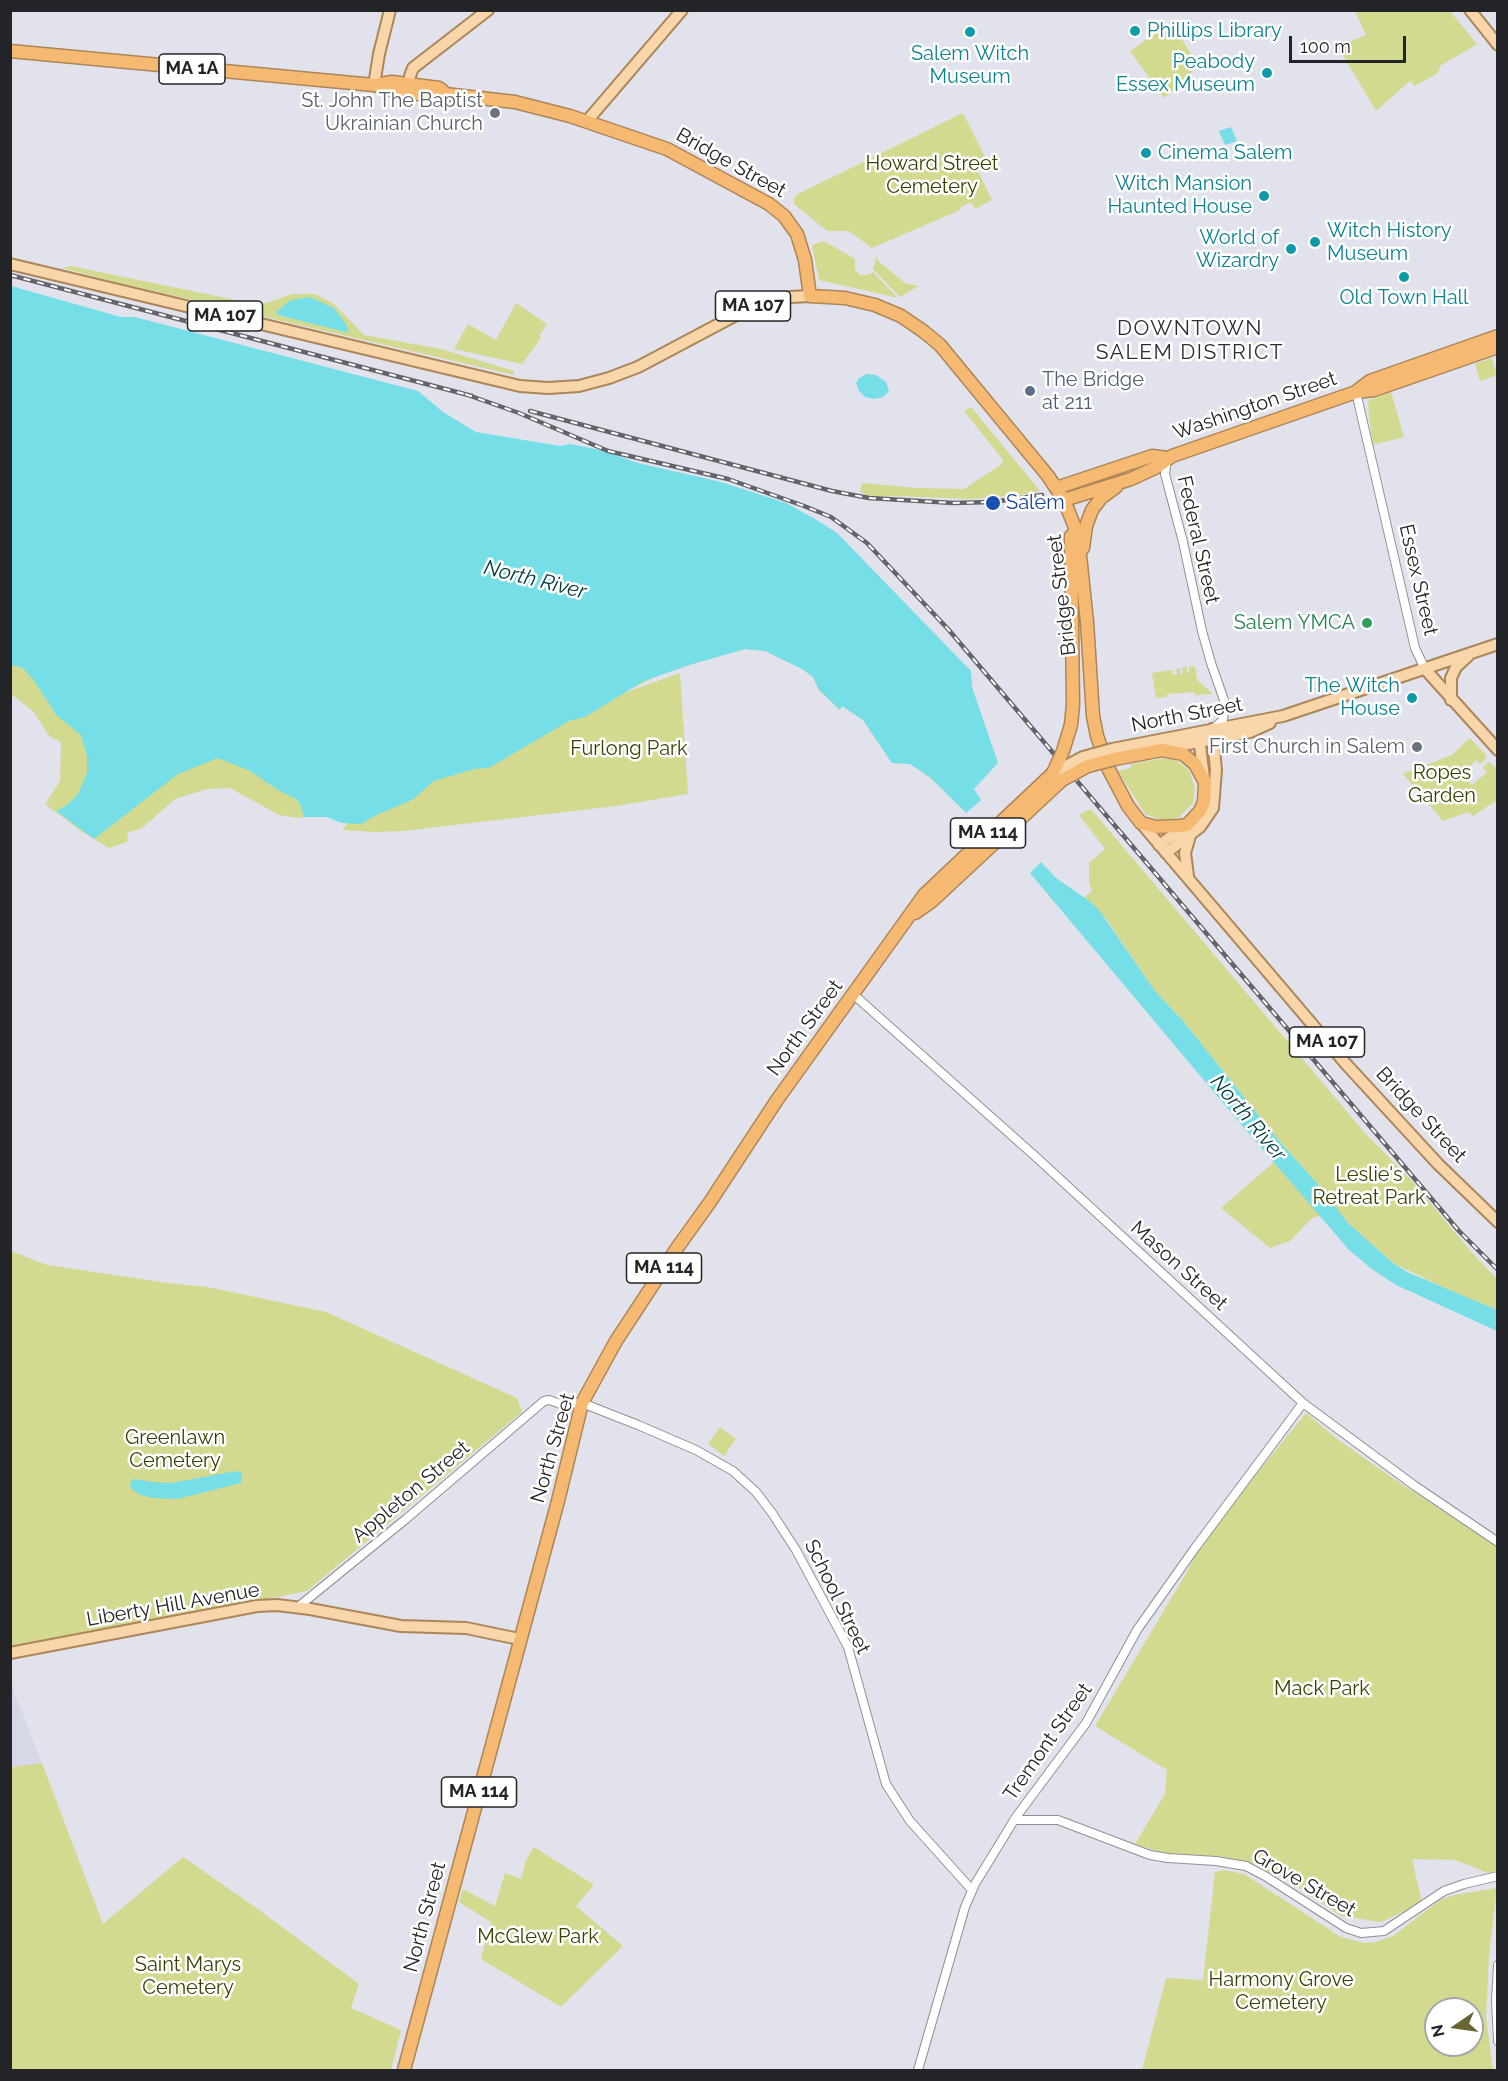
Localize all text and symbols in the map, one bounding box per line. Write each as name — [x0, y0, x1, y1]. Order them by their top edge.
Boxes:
place label: Phillips Library — [1147, 19, 1282, 43]
marker: Phillips Library — [1128, 24, 1142, 38]
scale bar — [1292, 24, 1409, 62]
marker: Salem Witch Museum — [963, 25, 977, 39]
text: 100 m — [1300, 36, 1351, 57]
place label: Salem Witch Museum — [911, 42, 1029, 89]
place label: Peabody Essex Museum — [1116, 50, 1255, 97]
road number: MA 1A — [159, 54, 225, 84]
marker: Peabody Essex Museum — [1260, 66, 1274, 80]
place label: St. John The Baptist Ukrainian Church — [301, 89, 483, 136]
marker: St. John The Baptist Ukrainian Church — [488, 106, 502, 120]
street label: Bridge Street — [672, 123, 790, 203]
place label: Cinema Salem — [1158, 141, 1292, 165]
marker: Cinema Salem — [1139, 146, 1153, 160]
park label: Howard Street Cemetery — [866, 152, 998, 199]
place label: Witch Mansion Haunted House — [1107, 172, 1252, 219]
marker: Witch Mansion Haunted House — [1257, 189, 1271, 203]
place label: Witch History Museum — [1327, 219, 1452, 266]
place label: World of Wizardry — [1196, 226, 1279, 273]
marker: Witch History Museum — [1308, 235, 1322, 249]
marker: World of Wizardry — [1284, 242, 1298, 256]
marker: Old Town Hall — [1397, 270, 1411, 284]
place label: Old Town Hall — [1340, 286, 1468, 310]
road number: MA 107 — [716, 291, 790, 321]
road number: MA 107 — [188, 301, 262, 331]
district label: DOWNTOWN SALEM DISTRICT — [1096, 316, 1284, 366]
street label: Washington Street — [1170, 367, 1340, 445]
place label: The Bridge at 211 — [1042, 368, 1144, 415]
marker: The Bridge at 211 — [1023, 384, 1037, 398]
street label: Federal Street — [1172, 474, 1224, 606]
place label: Salem — [1006, 491, 1065, 515]
marker: Salem — [984, 494, 1002, 512]
street label: Essex Street — [1394, 522, 1442, 638]
street label: Bridge Street — [1043, 533, 1081, 657]
water label: North River — [481, 555, 589, 605]
place label: Salem YMCA — [1234, 611, 1355, 635]
marker: Salem YMCA — [1360, 616, 1374, 630]
place label: The Witch House — [1305, 674, 1400, 721]
marker: The Witch House — [1405, 691, 1419, 705]
street label: North Street — [1129, 692, 1245, 738]
place label: First Church in Salem — [1209, 735, 1405, 759]
park label: Furlong Park — [570, 737, 688, 761]
marker: First Church in Salem — [1410, 740, 1424, 754]
park label: Ropes Garden — [1408, 761, 1476, 808]
road number: MA 114 — [950, 818, 1026, 848]
street label: North Street — [762, 975, 848, 1081]
road number: MA 107 — [1290, 1027, 1364, 1057]
street label: Bridge Street — [1371, 1062, 1471, 1168]
water label: North River — [1205, 1070, 1291, 1166]
park label: Leslie's Retreat Park — [1313, 1163, 1425, 1210]
street label: Mason Street — [1126, 1216, 1232, 1316]
road number: MA 114 — [626, 1253, 702, 1283]
street label: North Street — [526, 1390, 580, 1506]
park label: Greenlawn Cemetery — [125, 1426, 225, 1473]
street label: Appleton Street — [347, 1436, 475, 1548]
street label: School Street — [799, 1536, 875, 1658]
street label: Liberty Hill Avenue — [85, 1578, 261, 1632]
park label: Mack Park — [1274, 1677, 1370, 1701]
street label: Tremont Street — [999, 1679, 1097, 1805]
road number: MA 114 — [442, 1777, 516, 1807]
street label: Grove Street — [1248, 1844, 1360, 1922]
street label: North Street — [399, 1859, 451, 1975]
park label: McGlew Park — [477, 1925, 599, 1949]
park label: Saint Marys Cemetery — [135, 1953, 241, 2000]
park label: Harmony Grove Cemetery — [1209, 1968, 1353, 2015]
north arrow — [1424, 1997, 1484, 2057]
text: N — [1427, 2023, 1449, 2039]

